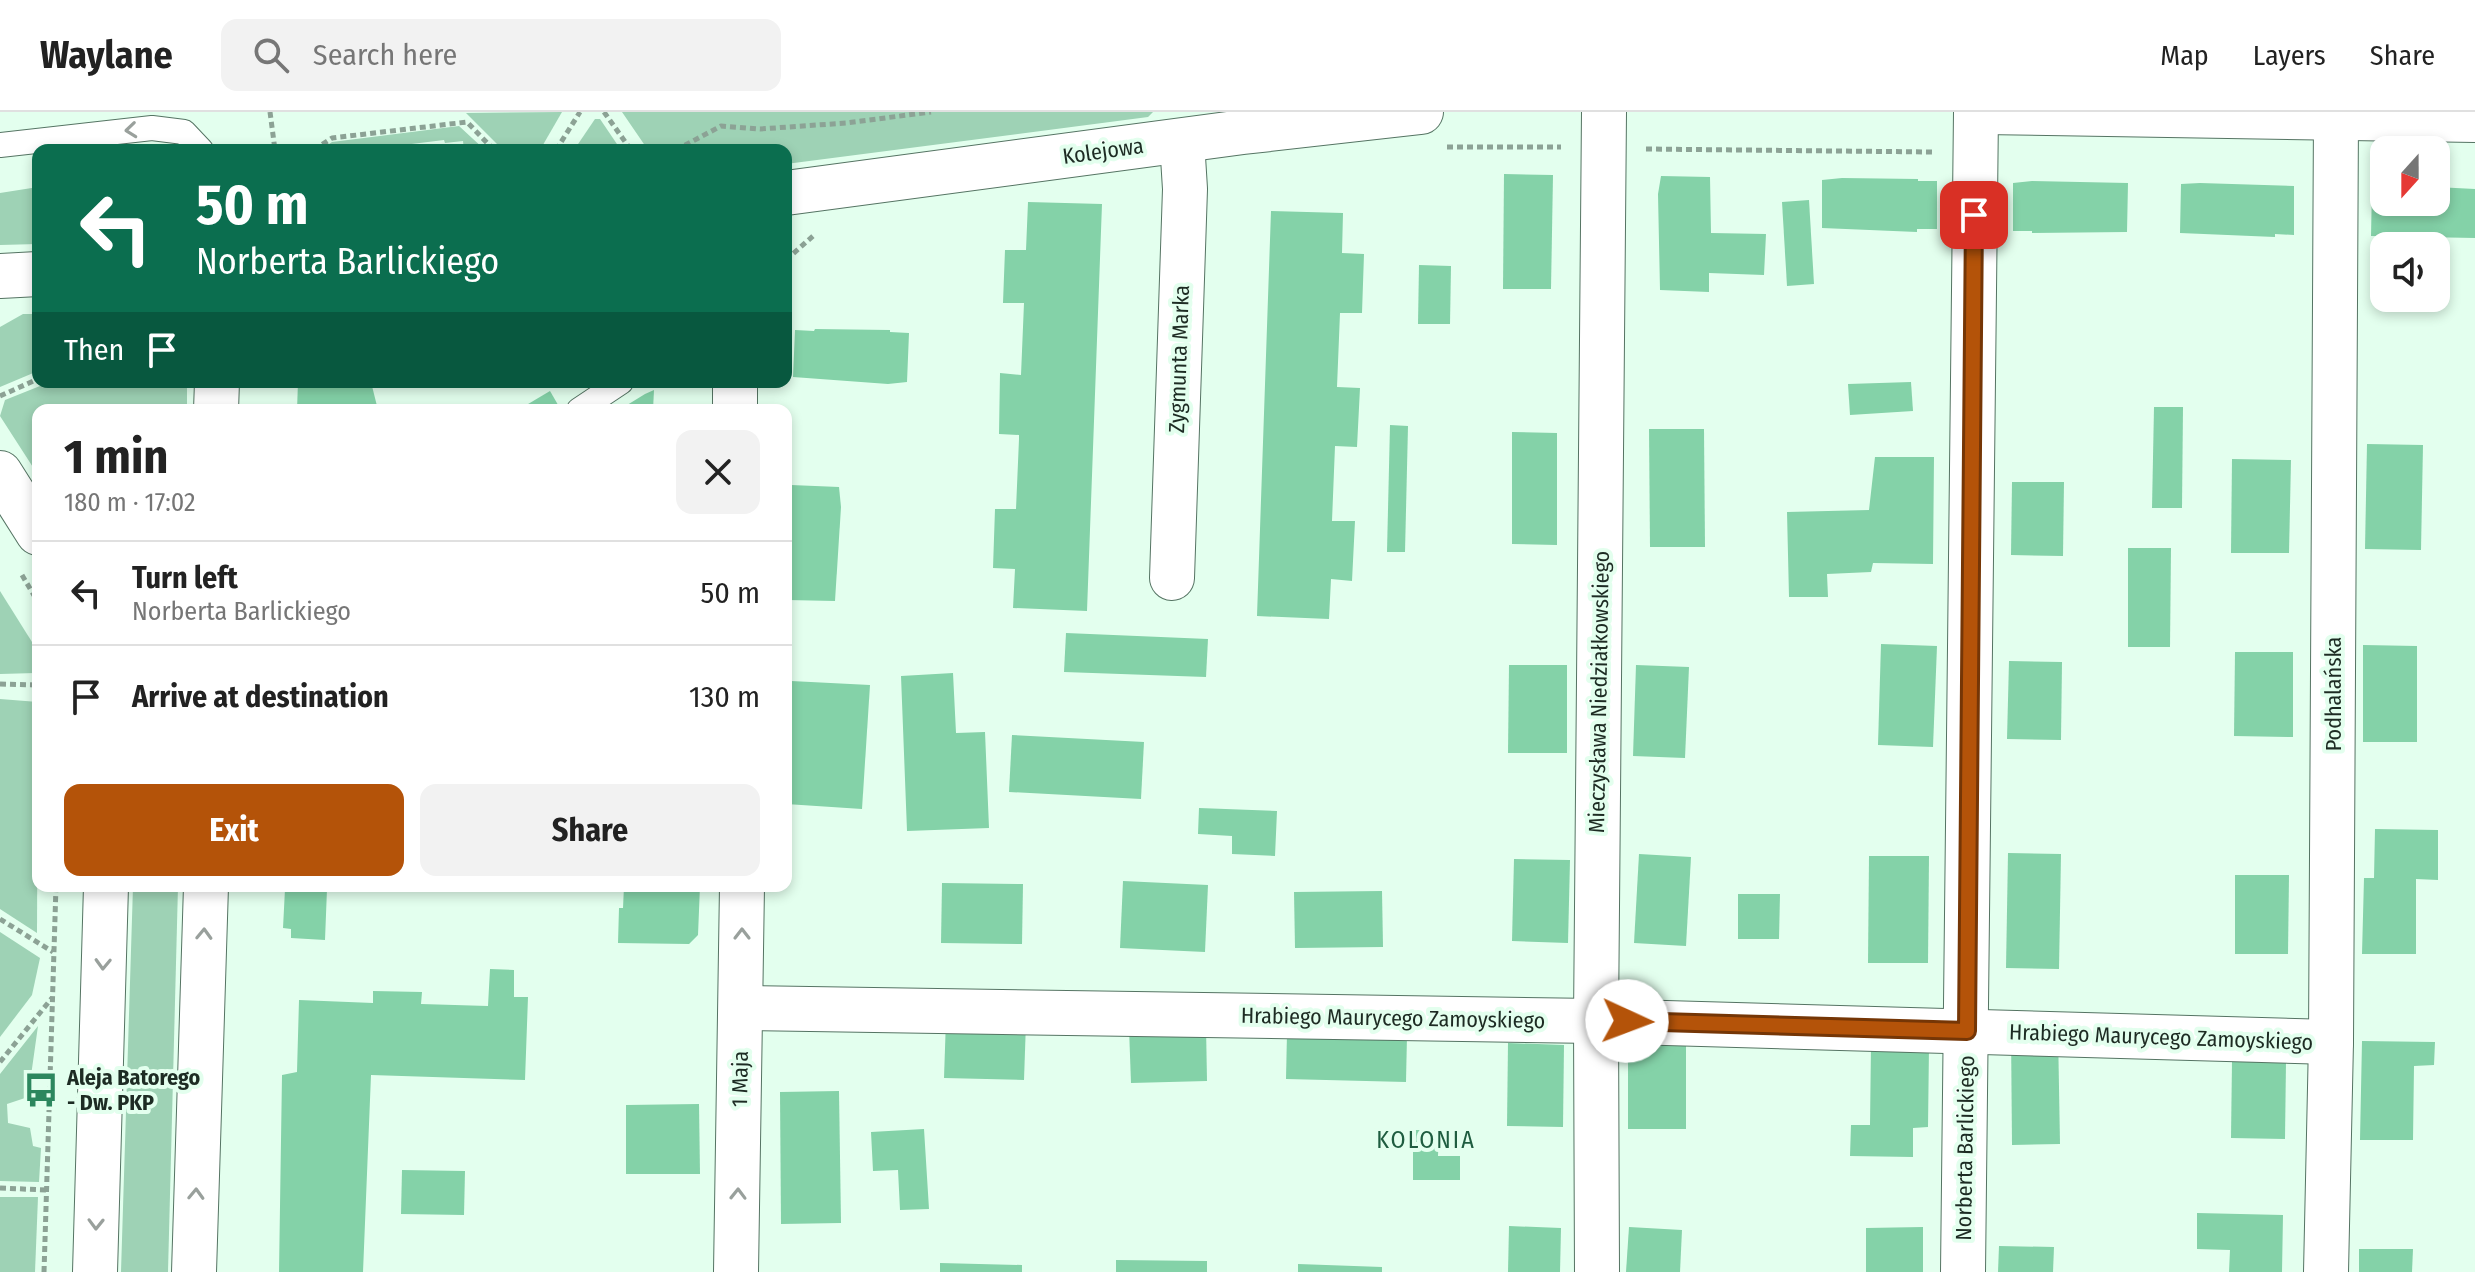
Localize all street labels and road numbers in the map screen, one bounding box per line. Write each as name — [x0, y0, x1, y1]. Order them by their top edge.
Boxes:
street label: Kolejowa — [1061, 132, 1145, 170]
street label: Zygmunta Marka — [1163, 285, 1195, 433]
street label: Mieczysława Niedziałkowskiego — [1583, 551, 1615, 833]
street label: Podhalańska — [2320, 637, 2347, 751]
street label: Hrabiego Maurycego Zamoyskiego — [1241, 1002, 1545, 1034]
street label: Hrabiego Maurycego Zamoyskiego — [2008, 1018, 2314, 1056]
street label: 1 Maja — [726, 1051, 754, 1107]
street label: Norberta Barlickiego — [1950, 1055, 1980, 1241]

